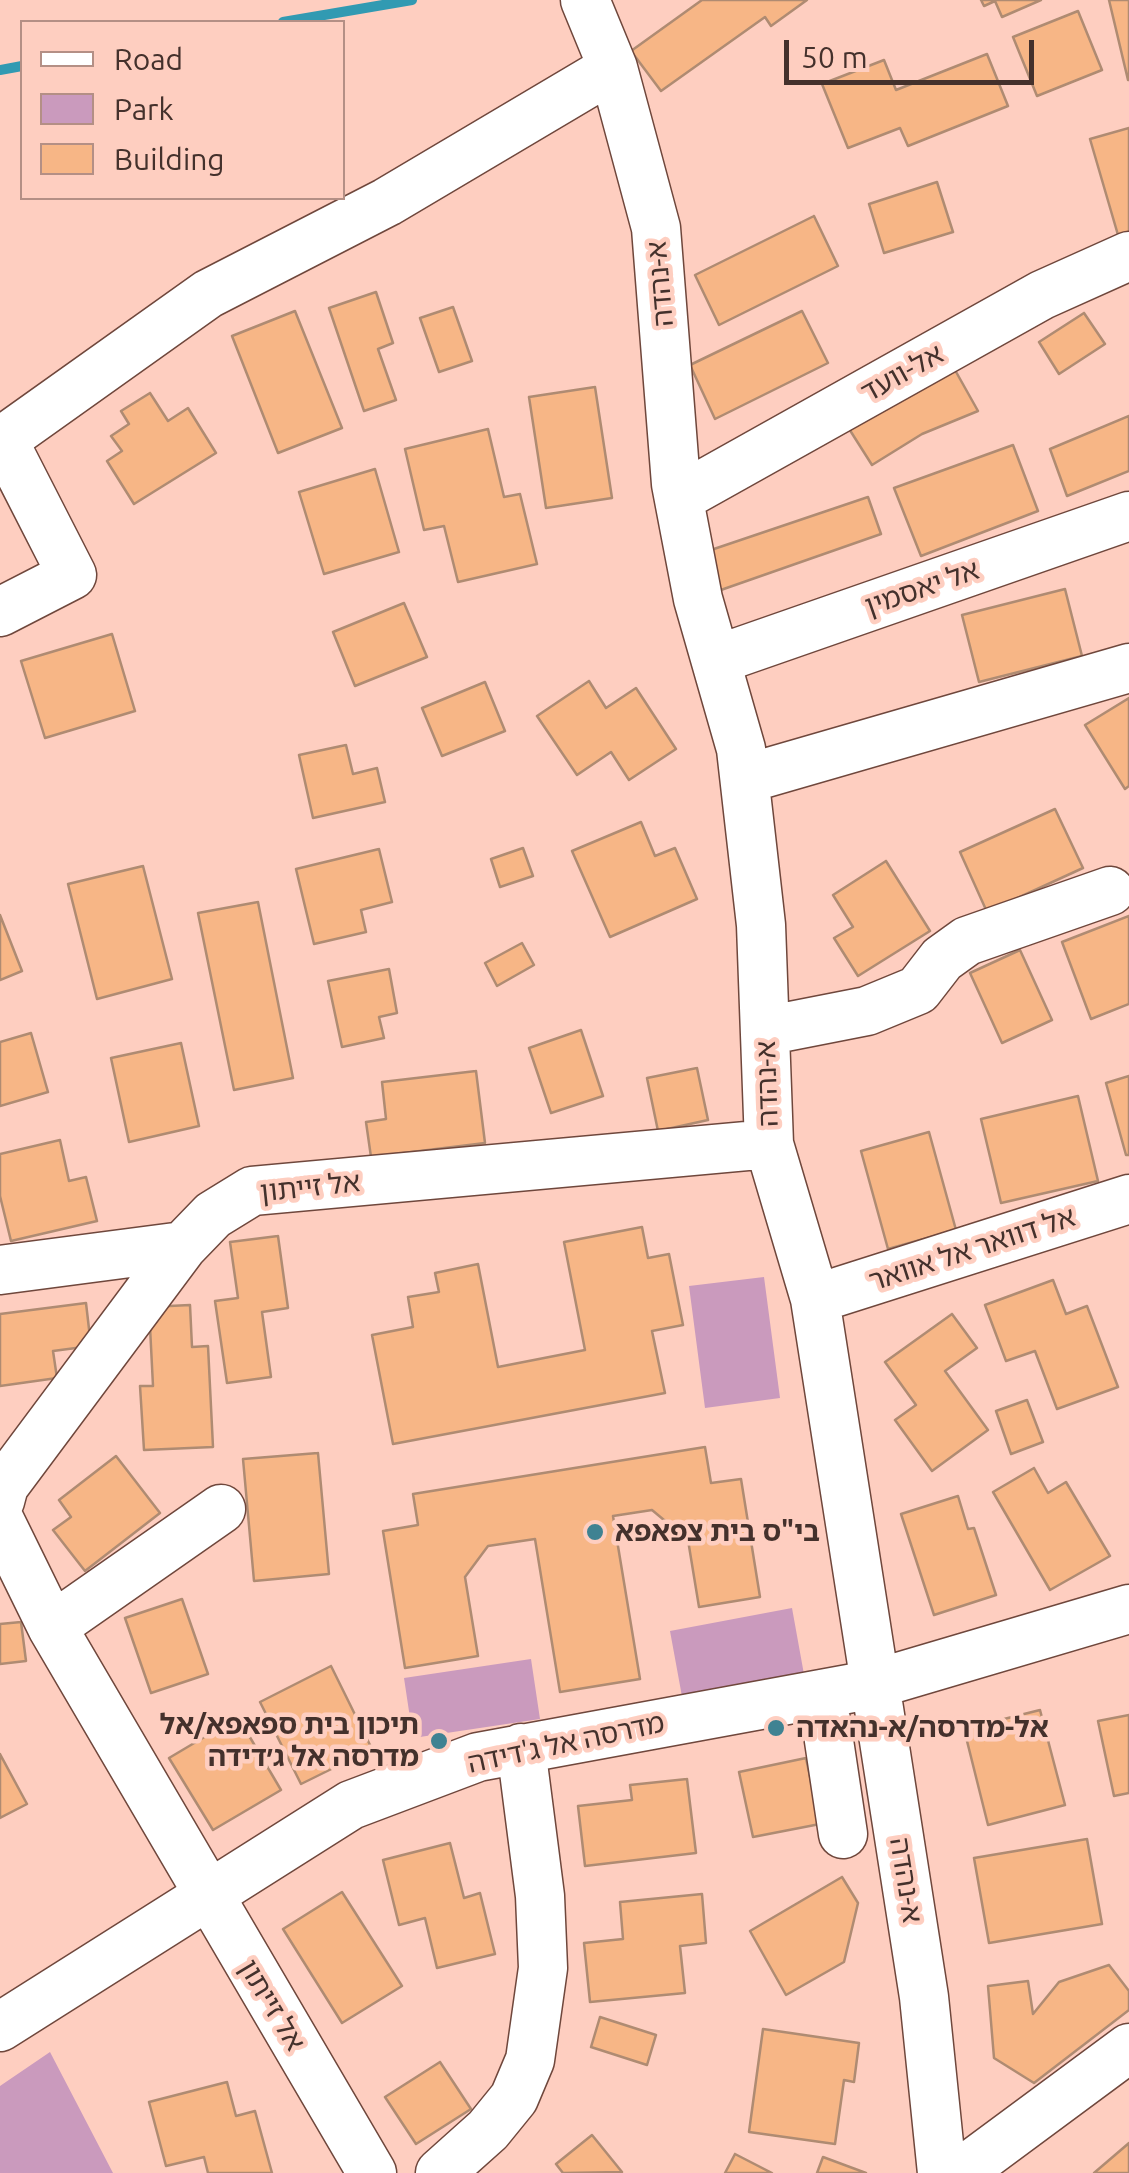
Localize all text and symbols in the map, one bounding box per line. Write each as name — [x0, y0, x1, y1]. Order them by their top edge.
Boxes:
legend — [20, 20, 345, 200]
scale bar — [789, 20, 1039, 82]
text: 50 m — [801, 40, 868, 74]
text: Road — [114, 42, 183, 76]
text: Park — [114, 92, 174, 126]
text: Building — [114, 142, 225, 176]
street label: א-נהדה — [640, 240, 680, 328]
street label: אל-וועד — [855, 337, 949, 409]
street label: אל יאסמין — [861, 553, 983, 623]
street label: א-נהדה — [749, 1040, 785, 1128]
street label: אל זייתון — [258, 1165, 362, 1209]
street label: אל דוואר אל אוואר — [865, 1200, 1079, 1298]
place label: בי"ס בית צפאפא — [615, 1515, 820, 1549]
marker: בי"ס בית צפאפא — [584, 1521, 606, 1543]
street label: מדרסה אל ג'דידה — [465, 1706, 667, 1780]
place label: תיכון בית ספאפא/אל מדרסה אל ג׳דידה — [160, 1708, 419, 1774]
place label: אל-מדרסה/א-נהאדה — [796, 1711, 1049, 1745]
marker: אל-מדרסה/א-נהאדה — [765, 1717, 787, 1739]
marker: תיכון בית ספאפא/אל מדרסה אל ג׳דידה — [428, 1730, 450, 1752]
street label: א-נהדה — [883, 1835, 929, 1925]
street label: אל זייתון — [232, 1953, 312, 2057]

